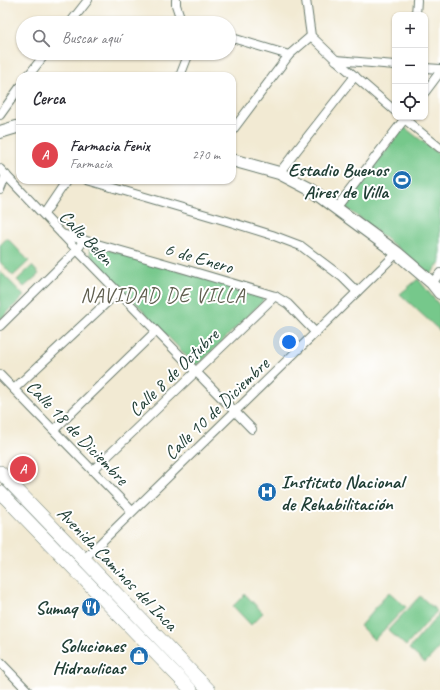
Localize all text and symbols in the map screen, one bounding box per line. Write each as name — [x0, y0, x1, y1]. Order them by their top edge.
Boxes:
map controls — [392, 12, 428, 120]
button: + — [392, 12, 428, 48]
search box — [16, 16, 236, 60]
icon: search — [30, 27, 52, 49]
text: Buscar aquí — [62, 29, 121, 48]
button: − — [392, 48, 428, 84]
button: locate — [392, 84, 428, 120]
text: Cerca — [32, 88, 65, 109]
text: Farmacia Fenix — [70, 137, 150, 156]
text: A — [42, 147, 48, 163]
text: 270 m — [192, 147, 220, 163]
text: Farmacia — [70, 156, 112, 172]
place label: Estadio Buenos Aires de Villa — [288, 158, 390, 204]
sports icon: Estadio Buenos Aires de Villa — [391, 169, 413, 191]
street label: Calle Belen — [54, 205, 119, 271]
street label: 6 de Enero — [162, 237, 237, 279]
district label: NAVIDAD DE VILLA — [80, 283, 246, 308]
street label: Calle 8 de Octubre — [123, 322, 225, 422]
your location — [279, 332, 299, 352]
street label: Calle 10 de Diciembre — [159, 351, 276, 465]
street label: Calle 18 de Diciembre — [21, 375, 135, 492]
pin: A — [10, 454, 36, 484]
place label: Instituto Nacional de Rehabilitación — [281, 470, 407, 516]
hospital icon: Instituto Nacional de Rehabilitación — [256, 481, 278, 503]
street label: Avenida Caminos del Inca — [52, 502, 184, 637]
place label: Sumaq — [35, 596, 80, 620]
restaurant icon: Sumaq — [80, 596, 102, 618]
place label: Soluciones Hidraulicas — [52, 634, 127, 680]
shop icon: Soluciones Hidraulicas — [128, 645, 150, 667]

